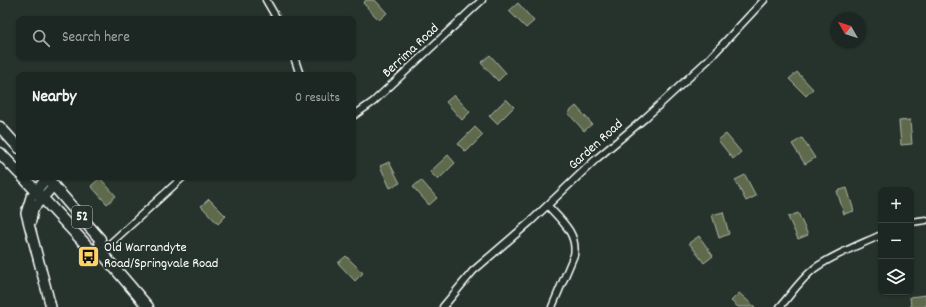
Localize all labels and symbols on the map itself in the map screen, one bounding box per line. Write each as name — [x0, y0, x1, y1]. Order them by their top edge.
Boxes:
north arrow — [830, 12, 866, 48]
street label: Berrima Road — [378, 19, 444, 83]
street label: Garden Road — [564, 115, 628, 175]
road number: 52 — [72, 206, 92, 228]
place label: Old Warrandyte Road/Springvale Road — [104, 238, 218, 274]
bus stop icon: Old Warrandyte Road/Springvale Road — [76, 243, 102, 269]

